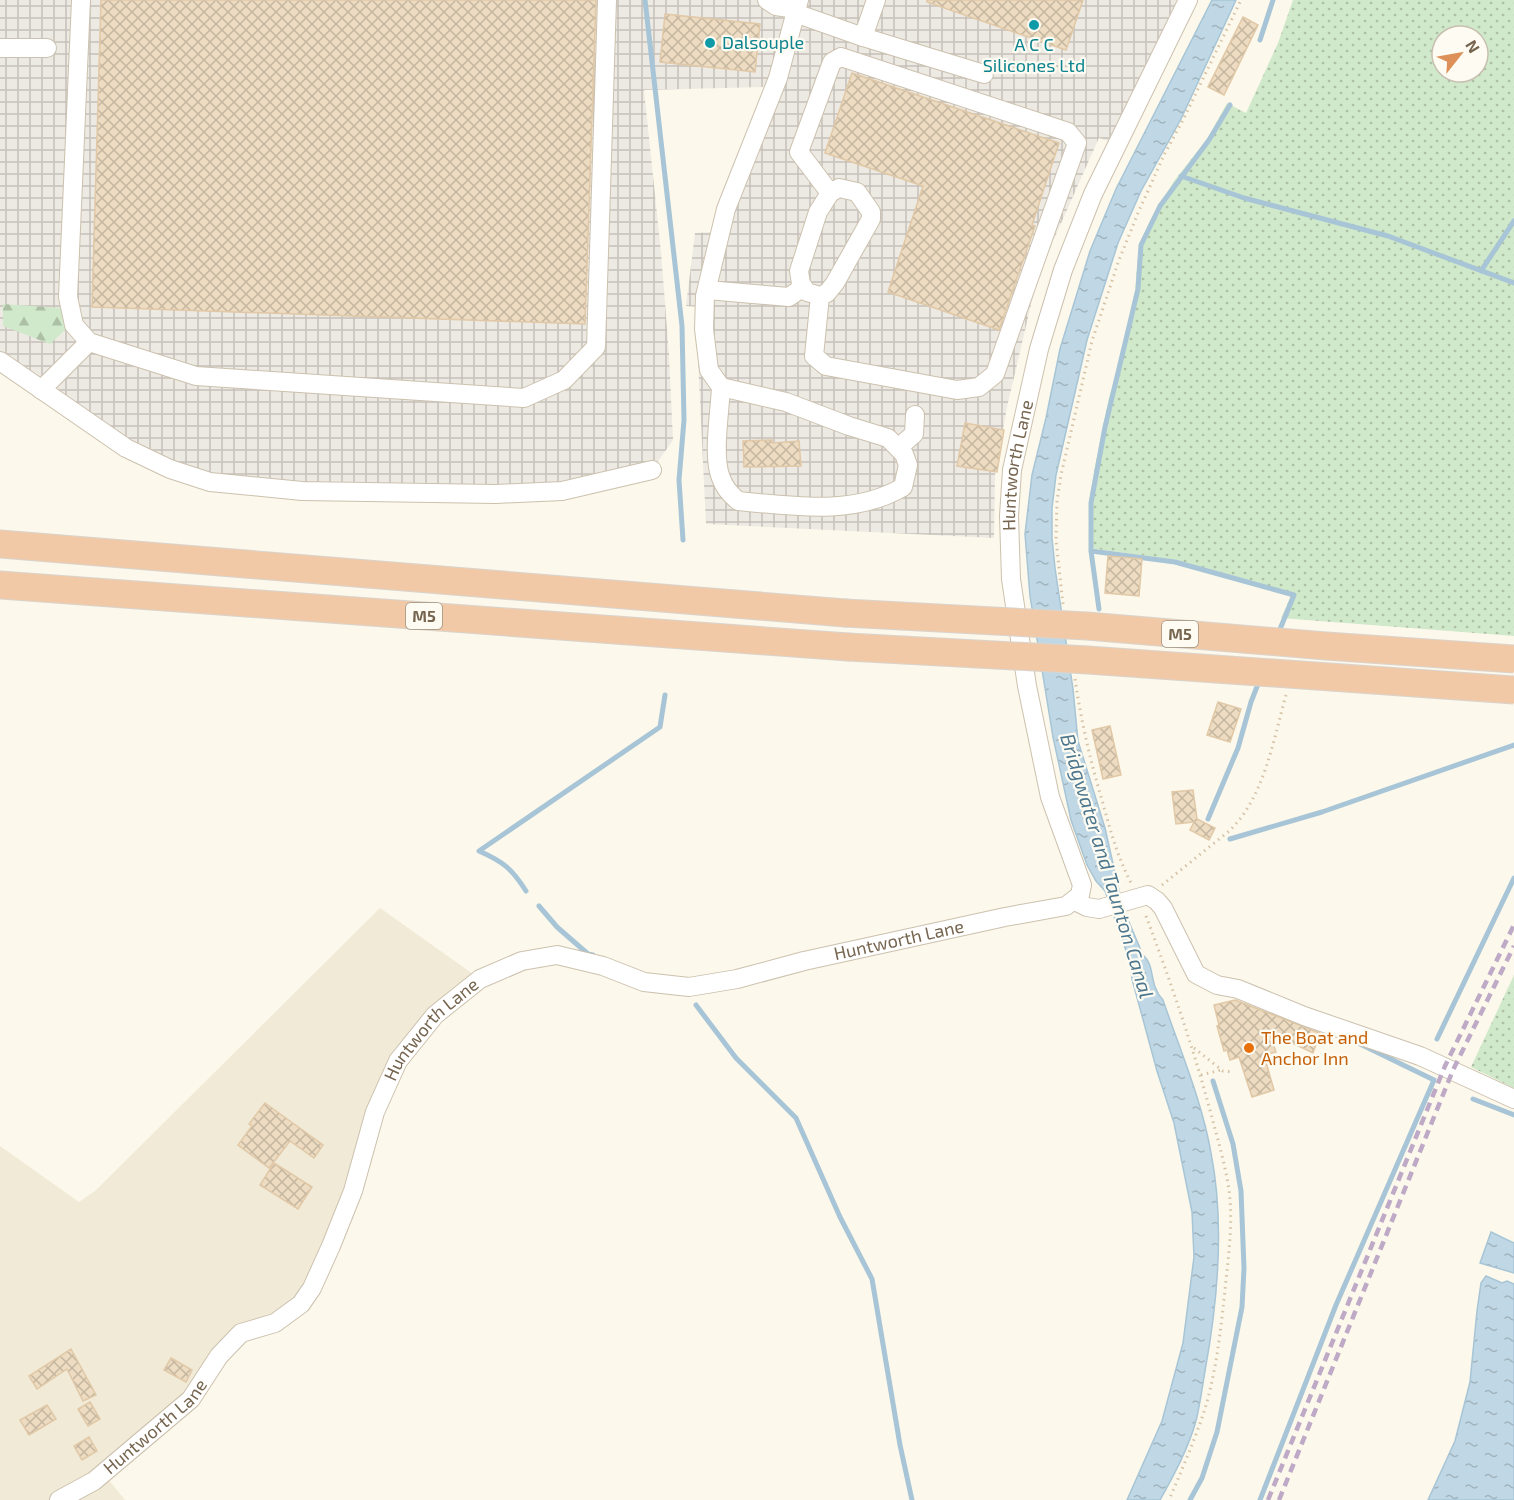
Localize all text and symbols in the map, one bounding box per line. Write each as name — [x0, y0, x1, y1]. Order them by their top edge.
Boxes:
marker: A C C Silicones Ltd — [1027, 18, 1041, 32]
north arrow — [1430, 24, 1490, 84]
place label: Dalsouple — [722, 31, 804, 53]
place label: A C C Silicones Ltd — [983, 33, 1085, 76]
marker: Dalsouple — [703, 36, 717, 50]
text: N — [1462, 36, 1484, 56]
street label: Huntworth Lane — [997, 398, 1037, 531]
road number: M5 — [406, 603, 442, 629]
road number: M5 — [1162, 621, 1198, 647]
water label: Bridgwater and Taunton Canal — [1056, 730, 1160, 1001]
street label: Huntworth Lane — [832, 914, 966, 964]
street label: Huntworth Lane — [379, 973, 483, 1084]
place label: The Boat and Anchor Inn — [1261, 1026, 1368, 1069]
marker: The Boat and Anchor Inn — [1242, 1041, 1256, 1055]
street label: Huntworth Lane — [98, 1375, 211, 1478]

